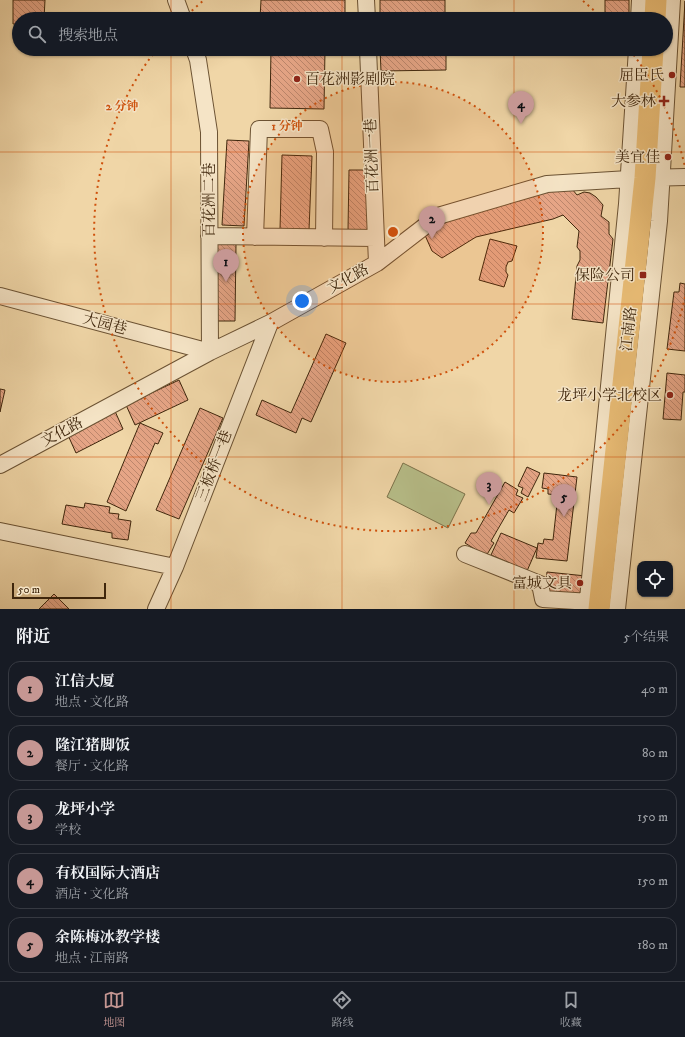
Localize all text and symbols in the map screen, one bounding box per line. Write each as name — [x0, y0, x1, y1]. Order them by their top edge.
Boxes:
search box — [12, 12, 673, 56]
icon: search — [26, 23, 48, 45]
text: 搜索地点 — [58, 26, 118, 45]
place label: 屈臣氏 — [619, 66, 664, 85]
place label: 百花洲影剧院 — [305, 70, 395, 89]
marker: 屈臣氏 — [667, 70, 677, 80]
marker: 百花洲影剧院 — [292, 74, 302, 84]
pin: 4 — [508, 91, 534, 124]
place label: 大参林 — [611, 92, 656, 111]
marker: 大参林 — [659, 96, 669, 106]
text: 2 分钟 — [106, 99, 138, 114]
street label: 百花洲一巷 — [361, 118, 383, 194]
text: 1 分钟 — [272, 119, 302, 134]
place label: 美宜佳 — [615, 148, 660, 167]
marker: 美宜佳 — [663, 152, 673, 162]
street label: 百花洲二巷 — [200, 162, 219, 238]
pin: 2 — [419, 206, 445, 239]
centre of rings — [386, 225, 400, 239]
pin: 1 — [213, 249, 239, 282]
street label: 文化路 — [324, 260, 372, 298]
place label: 保险公司 — [575, 266, 635, 285]
marker: 保险公司 — [638, 270, 648, 280]
your location — [292, 291, 312, 311]
street label: 江南路 — [617, 306, 641, 352]
street label: 大园巷 — [81, 309, 129, 339]
place label: 龙坪小学北校区 — [557, 386, 662, 405]
marker: 龙坪小学北校区 — [665, 390, 675, 400]
street label: 文化路 — [38, 413, 86, 451]
street label: 三板桥一巷 — [192, 428, 236, 504]
pin: 3 — [476, 472, 502, 505]
pin: 5 — [551, 484, 577, 517]
map controls — [637, 561, 673, 597]
button: locate — [637, 561, 673, 597]
place label: 富城文具 — [512, 574, 572, 593]
marker: 富城文具 — [575, 578, 585, 588]
scale bar — [12, 581, 106, 600]
text: 50 m — [18, 583, 40, 597]
text: 附近 — [16, 626, 50, 648]
text: 5个结果 — [624, 629, 669, 645]
text: 江信大厦 — [55, 672, 115, 691]
text: 1 — [28, 681, 32, 697]
text: 40 m — [641, 681, 668, 697]
text: 地点 · 文化路 — [55, 694, 129, 710]
text: 隆江猪脚饭 — [55, 736, 130, 755]
text: 2 — [27, 745, 33, 761]
text: 80 m — [642, 745, 668, 761]
text: 餐厅 · 文化路 — [55, 758, 129, 774]
text: 龙坪小学 — [55, 800, 115, 819]
text: 3 — [28, 809, 32, 825]
text: 150 m — [637, 809, 668, 825]
text: 学校 — [55, 822, 81, 838]
text: 有权国际大酒店 — [55, 864, 160, 883]
text: 4 — [26, 873, 34, 889]
text: 150 m — [637, 873, 668, 889]
text: 酒店 · 文化路 — [55, 886, 129, 902]
text: 余陈梅冰教学楼 — [55, 928, 160, 947]
text: 5 — [27, 937, 33, 953]
text: 180 m — [637, 937, 668, 953]
text: 地点 · 江南路 — [55, 950, 129, 966]
tab: 地图 — [103, 989, 125, 1030]
tab: 路线 — [331, 989, 353, 1030]
tab: 收藏 — [560, 989, 582, 1030]

